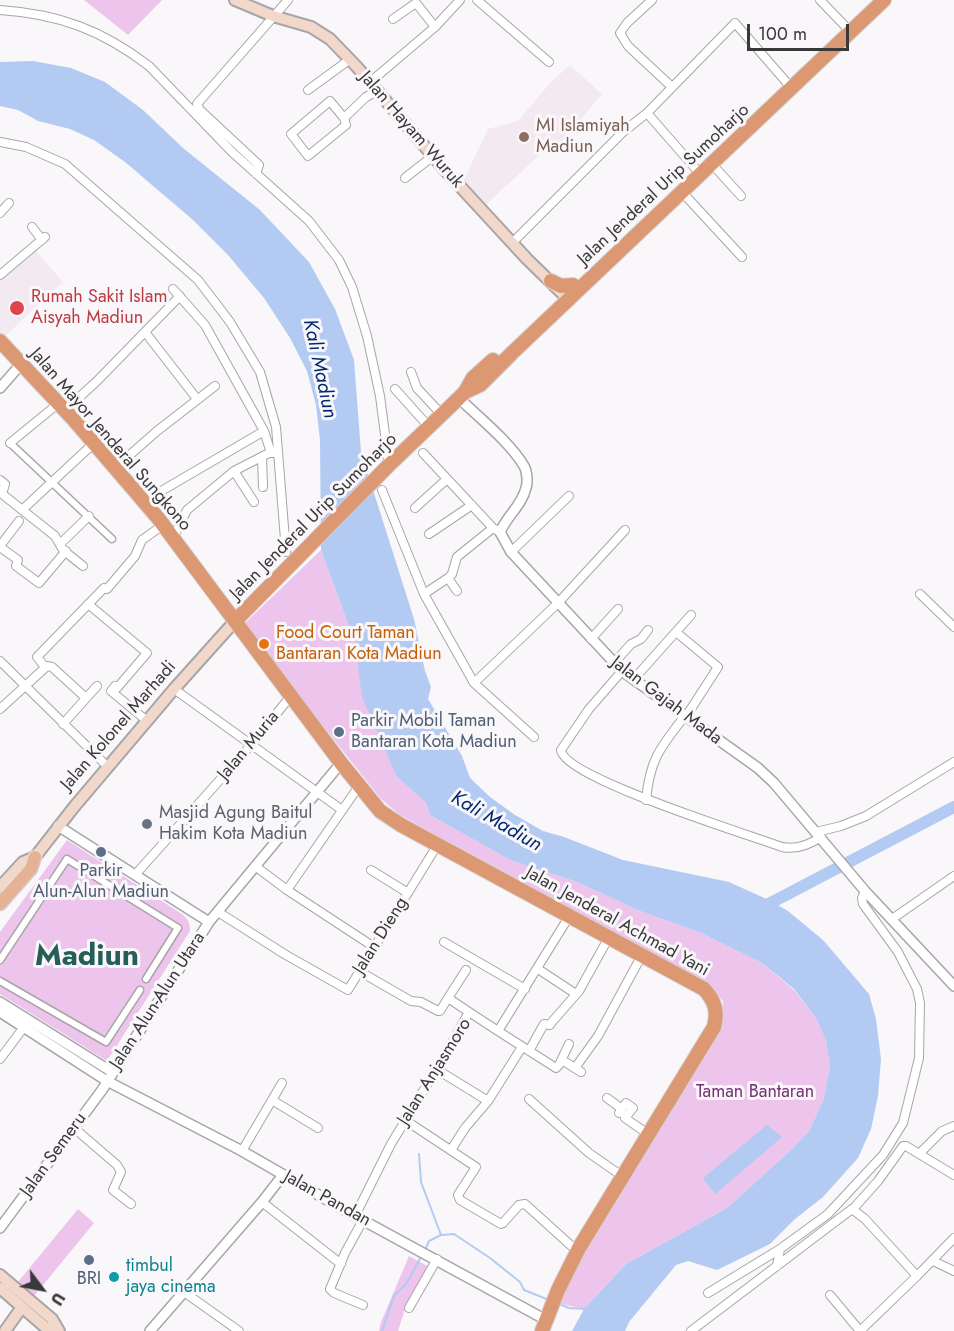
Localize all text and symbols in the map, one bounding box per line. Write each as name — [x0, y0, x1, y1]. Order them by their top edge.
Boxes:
scale bar — [750, 12, 852, 50]
text: 100 m — [758, 21, 807, 47]
street label: Jalan Hayam Wuruk — [354, 67, 468, 193]
street label: Jalan Jenderal Urip Sumoharjo — [574, 100, 754, 270]
place label: MI Islamiyah Madiun — [536, 116, 630, 158]
marker: MI Islamiyah Madiun — [517, 130, 531, 144]
place label: Rumah Sakit Islam Aisyah Madiun — [31, 287, 167, 330]
marker: Rumah Sakit Islam Aisyah Madiun — [8, 299, 26, 317]
water label: Kali Madiun — [297, 317, 341, 421]
street label: Jalan Mayor Jenderal Sungkono — [25, 344, 195, 536]
street label: Jalan Jenderal Urip Sumoharjo — [226, 429, 402, 605]
place label: Food Court Taman Bantaran Kota Madiun — [276, 623, 442, 666]
marker: Food Court Taman Bantaran Kota Madiun — [257, 637, 271, 651]
street label: Jalan Gajah Mada — [606, 652, 726, 750]
street label: Jalan Kolonel Marhadi — [57, 657, 181, 795]
street label: Jalan Muria — [214, 707, 284, 785]
place label: Parkir Mobil Taman Bantaran Kota Madiun — [351, 711, 517, 754]
marker: Parkir Mobil Taman Bantaran Kota Madiun — [332, 725, 346, 739]
water label: Kali Madiun — [446, 786, 546, 858]
place label: Masjid Agung Baitul Hakim Kota Madiun — [159, 803, 312, 846]
marker: Masjid Agung Baitul Hakim Kota Madiun — [140, 817, 154, 831]
marker: Parkir Alun-Alun Madiun — [94, 845, 108, 859]
place label: Parkir Alun-Alun Madiun — [33, 861, 169, 904]
street label: Jalan Jenderal Achmad Yani — [521, 862, 713, 982]
street label: Jalan Dieng — [349, 894, 413, 978]
street label: Jalan Alun-Alun Utara — [106, 929, 210, 1073]
district label: Madiun — [35, 940, 139, 976]
street label: Jalan Anjasmoro — [394, 1015, 476, 1129]
park label: Taman Bantaran — [696, 1082, 814, 1104]
street label: Jalan Semeru — [16, 1109, 92, 1201]
street label: Jalan Pandan — [280, 1166, 374, 1232]
marker: BRI — [82, 1253, 96, 1267]
place label: timbul jaya cinema — [126, 1256, 216, 1298]
north arrow — [12, 1259, 72, 1319]
place label: BRI — [77, 1269, 101, 1291]
marker: timbul jaya cinema — [107, 1270, 121, 1284]
text: U — [45, 1288, 70, 1310]

